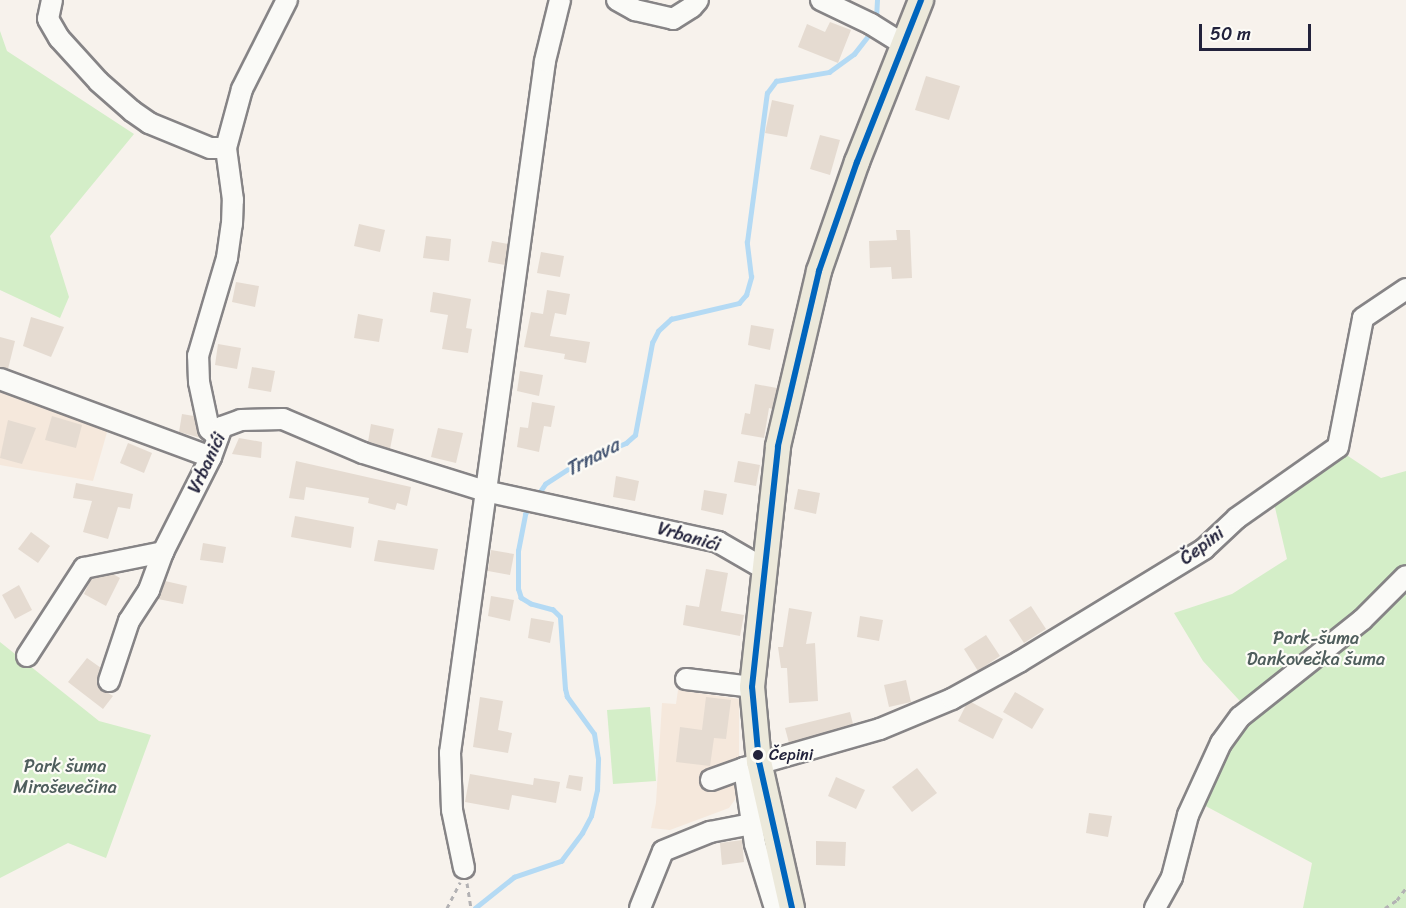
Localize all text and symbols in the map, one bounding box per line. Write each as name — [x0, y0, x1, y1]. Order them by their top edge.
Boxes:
scale bar — [1202, 12, 1314, 50]
text: 50 m — [1210, 18, 1251, 50]
street label: Vrbanići — [184, 429, 230, 497]
water label: Trnava — [561, 433, 623, 481]
street label: Vrbanići — [655, 518, 723, 556]
street label: Čepini — [1176, 522, 1228, 570]
park label: Park-šuma Dankovečka šuma — [1247, 628, 1385, 670]
place label: Čepini — [769, 745, 813, 765]
marker: Čepini — [752, 749, 764, 761]
park label: Park šuma Miroševečina — [13, 756, 117, 798]

